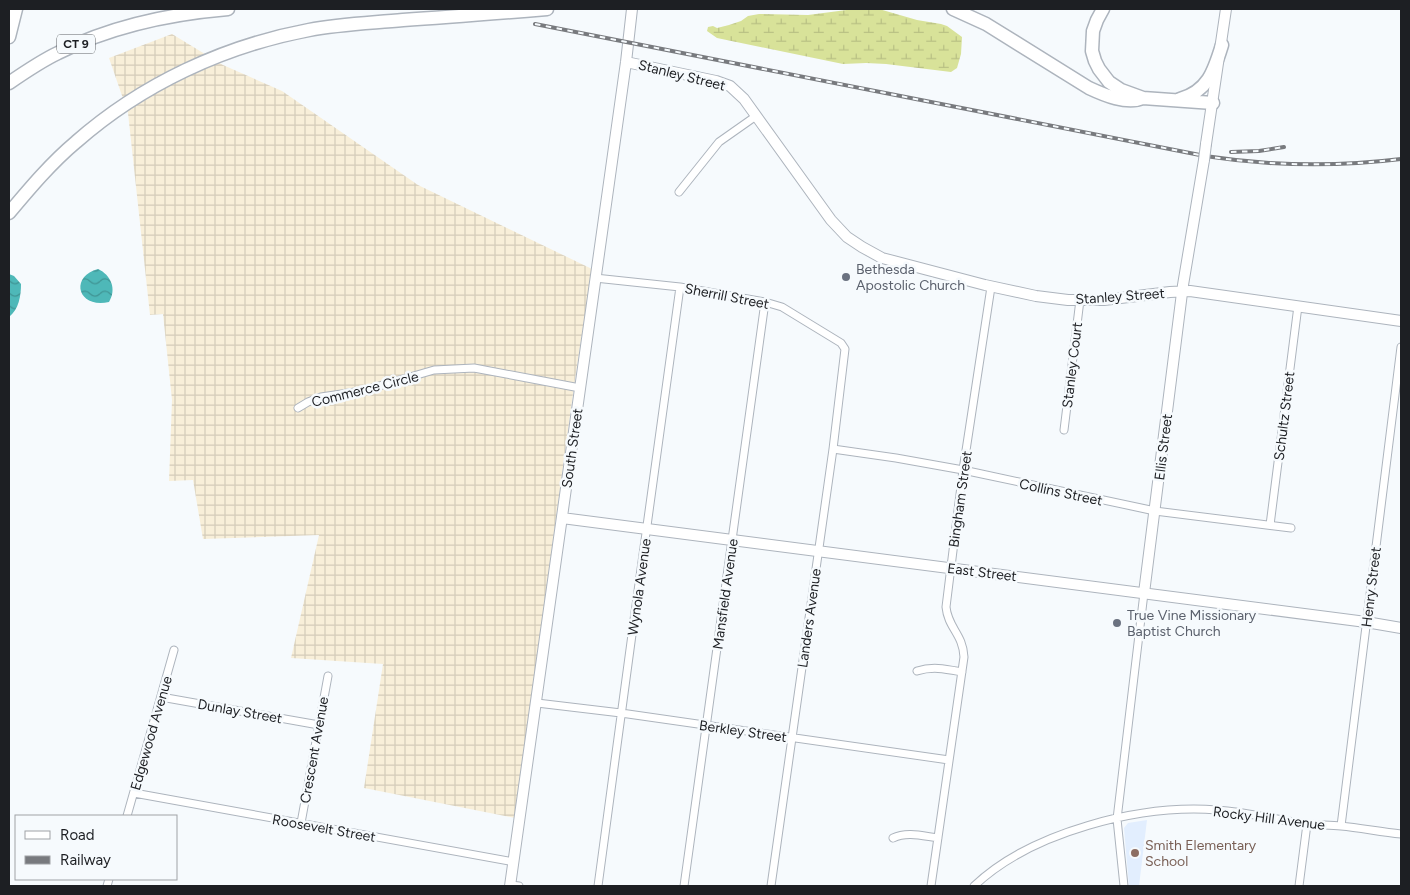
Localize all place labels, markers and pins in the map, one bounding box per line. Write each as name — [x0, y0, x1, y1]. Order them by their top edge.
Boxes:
place label: Bethesda Apostolic Church — [856, 261, 965, 294]
marker: Bethesda Apostolic Church — [840, 271, 852, 283]
place label: True Vine Missionary Baptist Church — [1127, 607, 1257, 640]
marker: True Vine Missionary Baptist Church — [1111, 617, 1123, 629]
place label: Smith Elementary School — [1145, 837, 1257, 870]
marker: Smith Elementary School — [1129, 847, 1141, 859]

